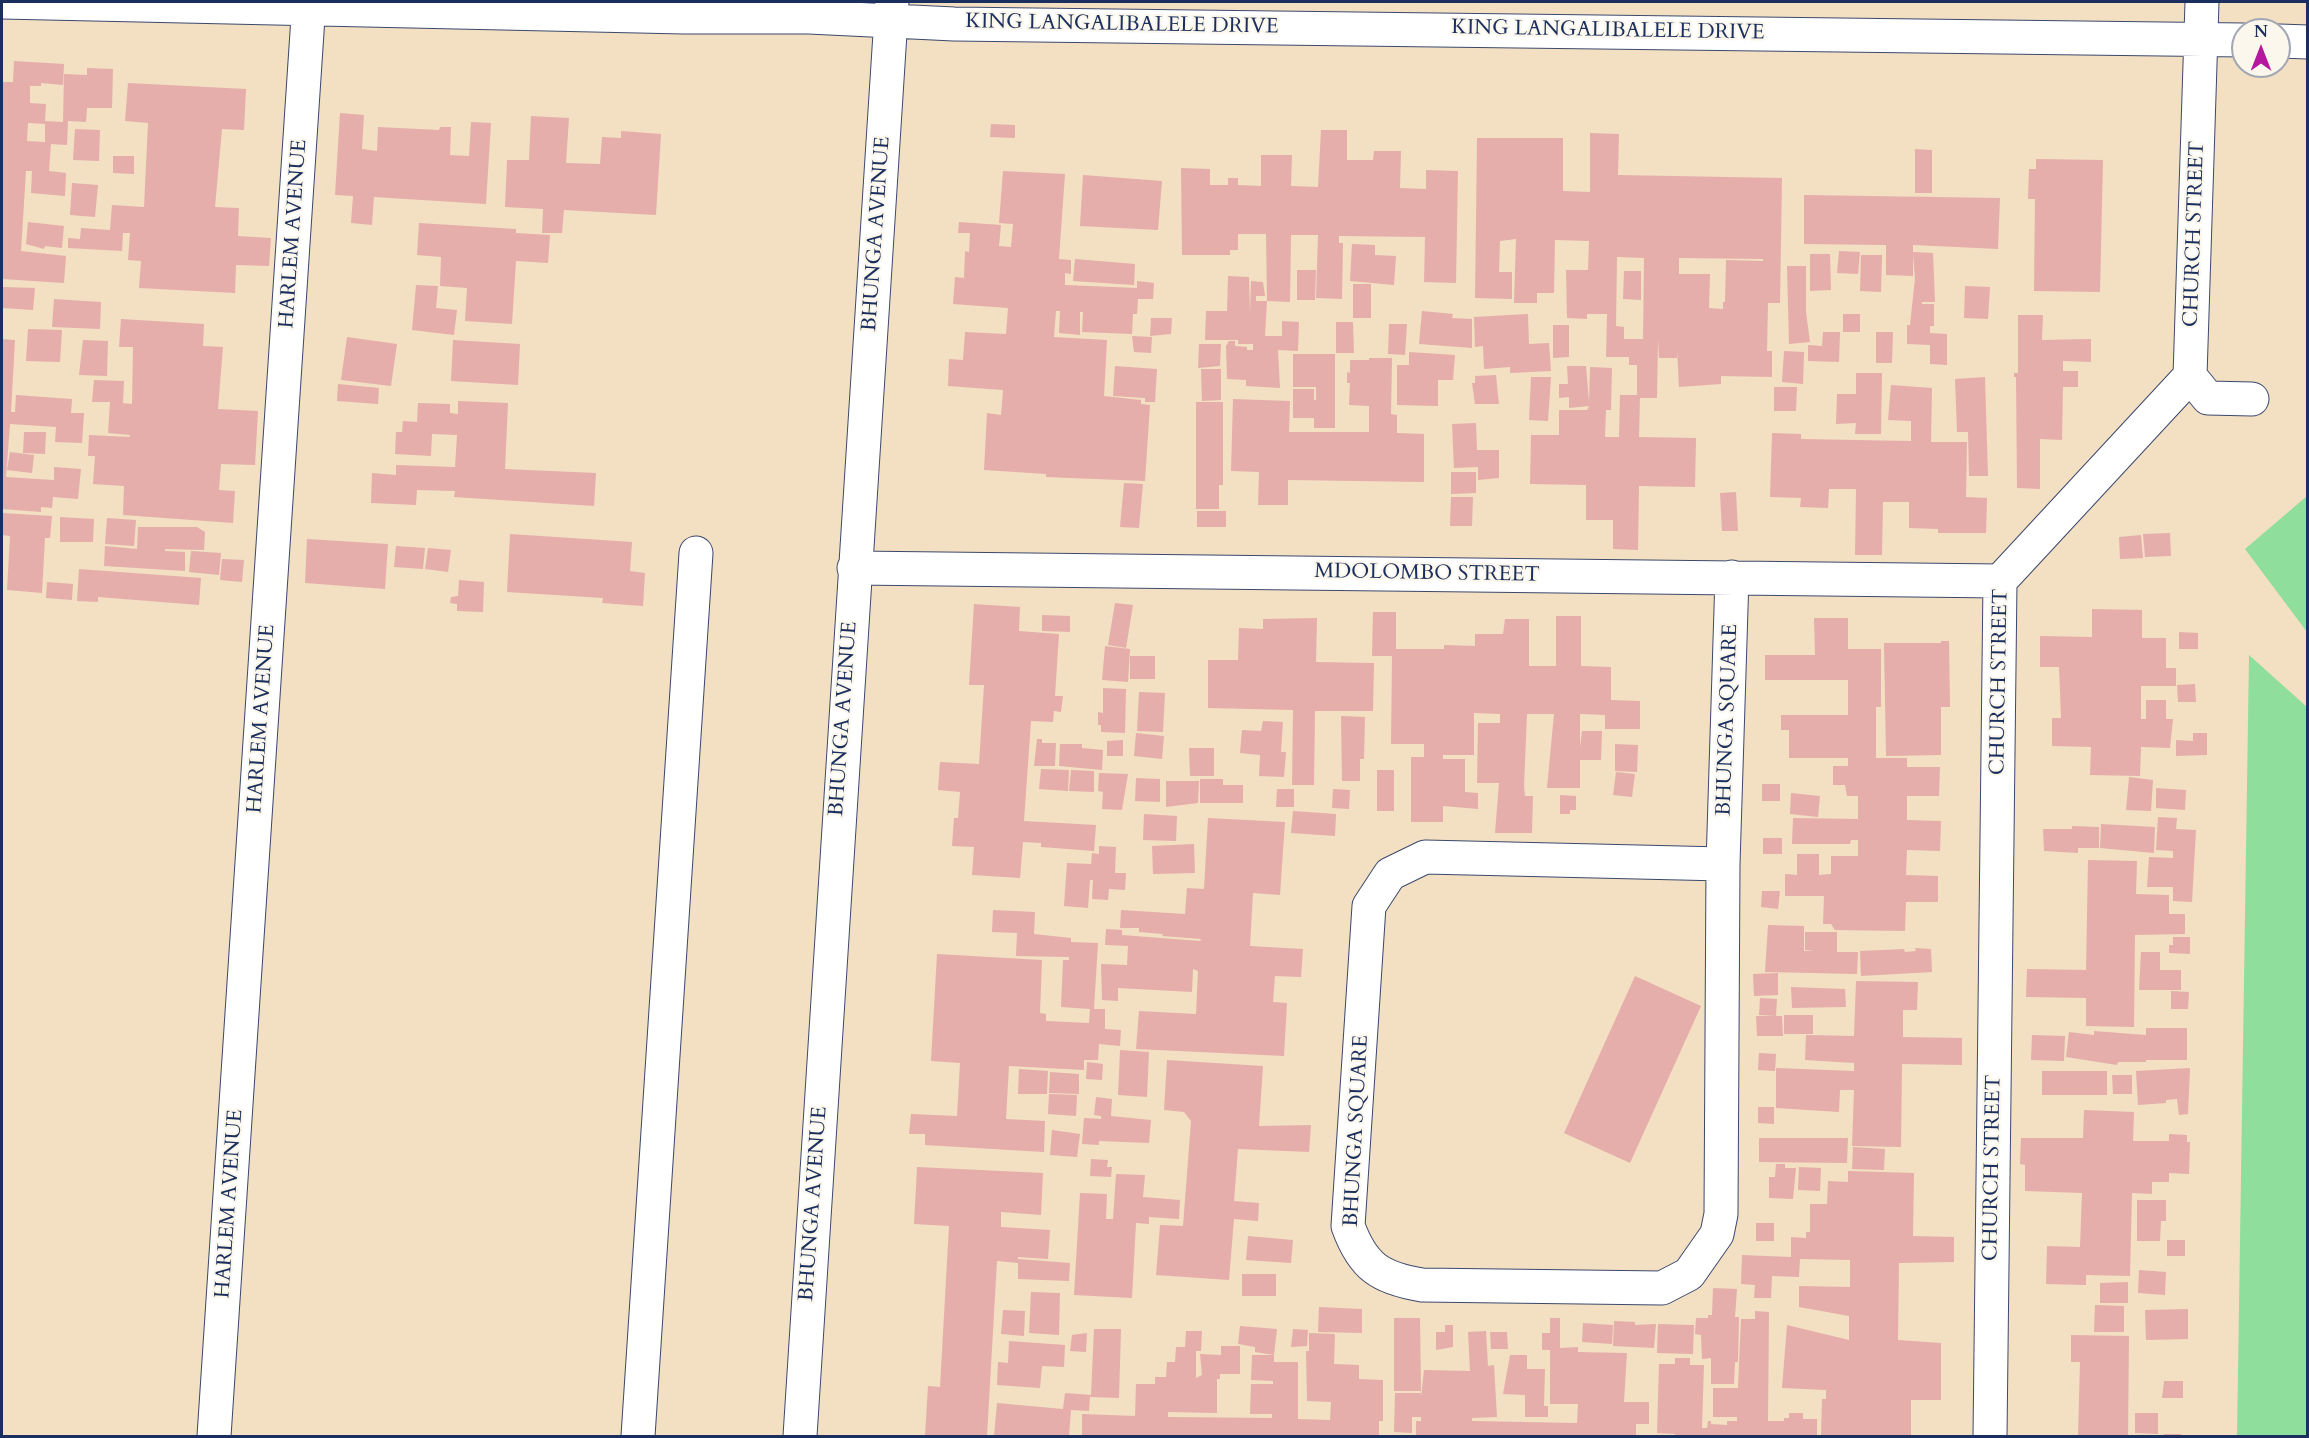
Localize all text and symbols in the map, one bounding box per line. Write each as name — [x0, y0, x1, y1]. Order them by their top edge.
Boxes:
street label: KING LANGALIBALELE DRIVE — [965, 10, 1279, 40]
street label: KING LANGALIBALELE DRIVE — [1451, 16, 1765, 46]
north arrow — [2231, 18, 2291, 78]
text: N — [2254, 21, 2268, 43]
street label: BHUNGA AVENUE — [858, 136, 896, 332]
street label: HARLEM AVENUE — [275, 139, 313, 329]
street label: CHURCH STREET — [2179, 140, 2211, 328]
street label: MDOLOMBO STREET — [1314, 559, 1540, 589]
street label: CHURCH STREET — [1986, 589, 2014, 775]
street label: BHUNGA AVENUE — [825, 621, 863, 817]
street label: BHUNGA SQUARE — [1712, 623, 1744, 817]
street label: HARLEM AVENUE — [243, 624, 281, 814]
street label: BHUNGA SQUARE — [1339, 1034, 1375, 1228]
street label: CHURCH STREET — [1979, 1075, 2007, 1261]
street label: BHUNGA AVENUE — [795, 1106, 833, 1302]
street label: HARLEM AVENUE — [211, 1109, 249, 1299]

